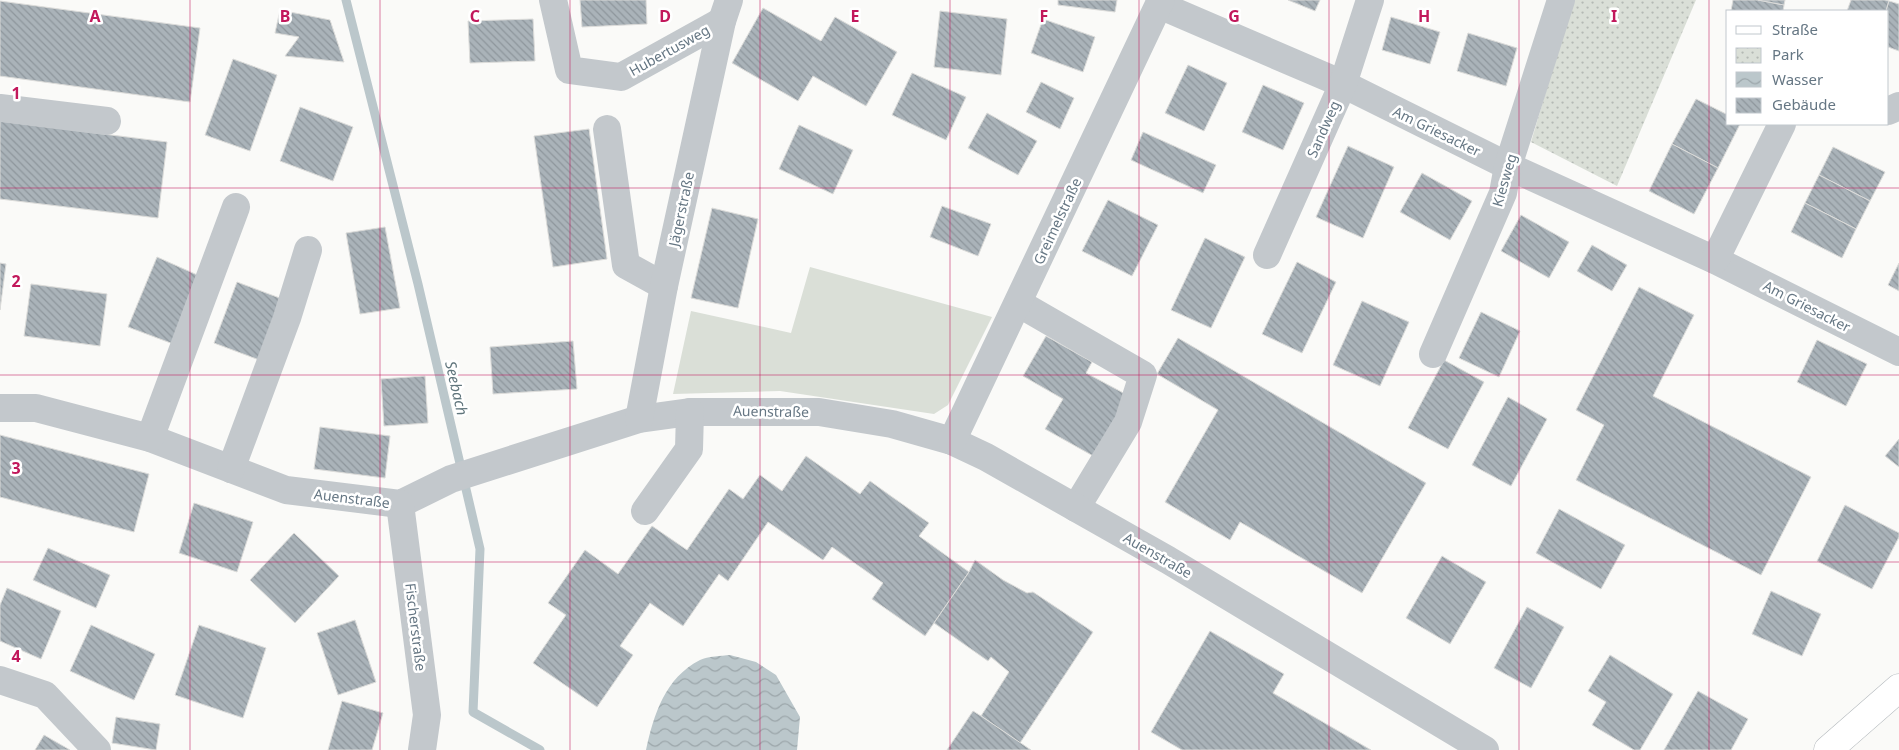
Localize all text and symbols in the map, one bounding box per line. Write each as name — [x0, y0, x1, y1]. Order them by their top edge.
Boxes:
text: A — [89, 5, 101, 27]
text: B — [280, 5, 290, 27]
text: C — [470, 5, 480, 27]
text: D — [659, 5, 671, 27]
text: E — [851, 5, 860, 27]
text: F — [1040, 5, 1048, 27]
text: G — [1228, 5, 1240, 27]
text: H — [1418, 5, 1430, 27]
text: I — [1611, 5, 1617, 27]
legend — [1726, 10, 1889, 125]
text: Straße — [1772, 19, 1818, 39]
street label: Hubertusweg — [625, 20, 713, 80]
text: Park — [1772, 44, 1804, 64]
text: Wasser — [1772, 69, 1823, 89]
text: 1 — [11, 82, 21, 104]
text: Gebäude — [1772, 94, 1836, 114]
street label: Sandweg — [1302, 98, 1344, 160]
street label: Am Griesacker — [1390, 102, 1484, 161]
street label: Kiesweg — [1487, 151, 1521, 209]
street label: Jägerstraße — [663, 170, 698, 250]
street label: Greimelstraße — [1029, 174, 1085, 267]
text: 2 — [11, 270, 21, 292]
street label: Am Griesacker — [1760, 276, 1854, 336]
water label: Seebach — [441, 359, 473, 417]
street label: Auenstraße — [733, 401, 809, 421]
text: 3 — [11, 457, 21, 479]
street label: Auenstraße — [313, 484, 391, 512]
street label: Auenstraße — [1120, 528, 1196, 582]
street label: Fischerstraße — [401, 582, 431, 672]
text: 4 — [11, 645, 21, 667]

